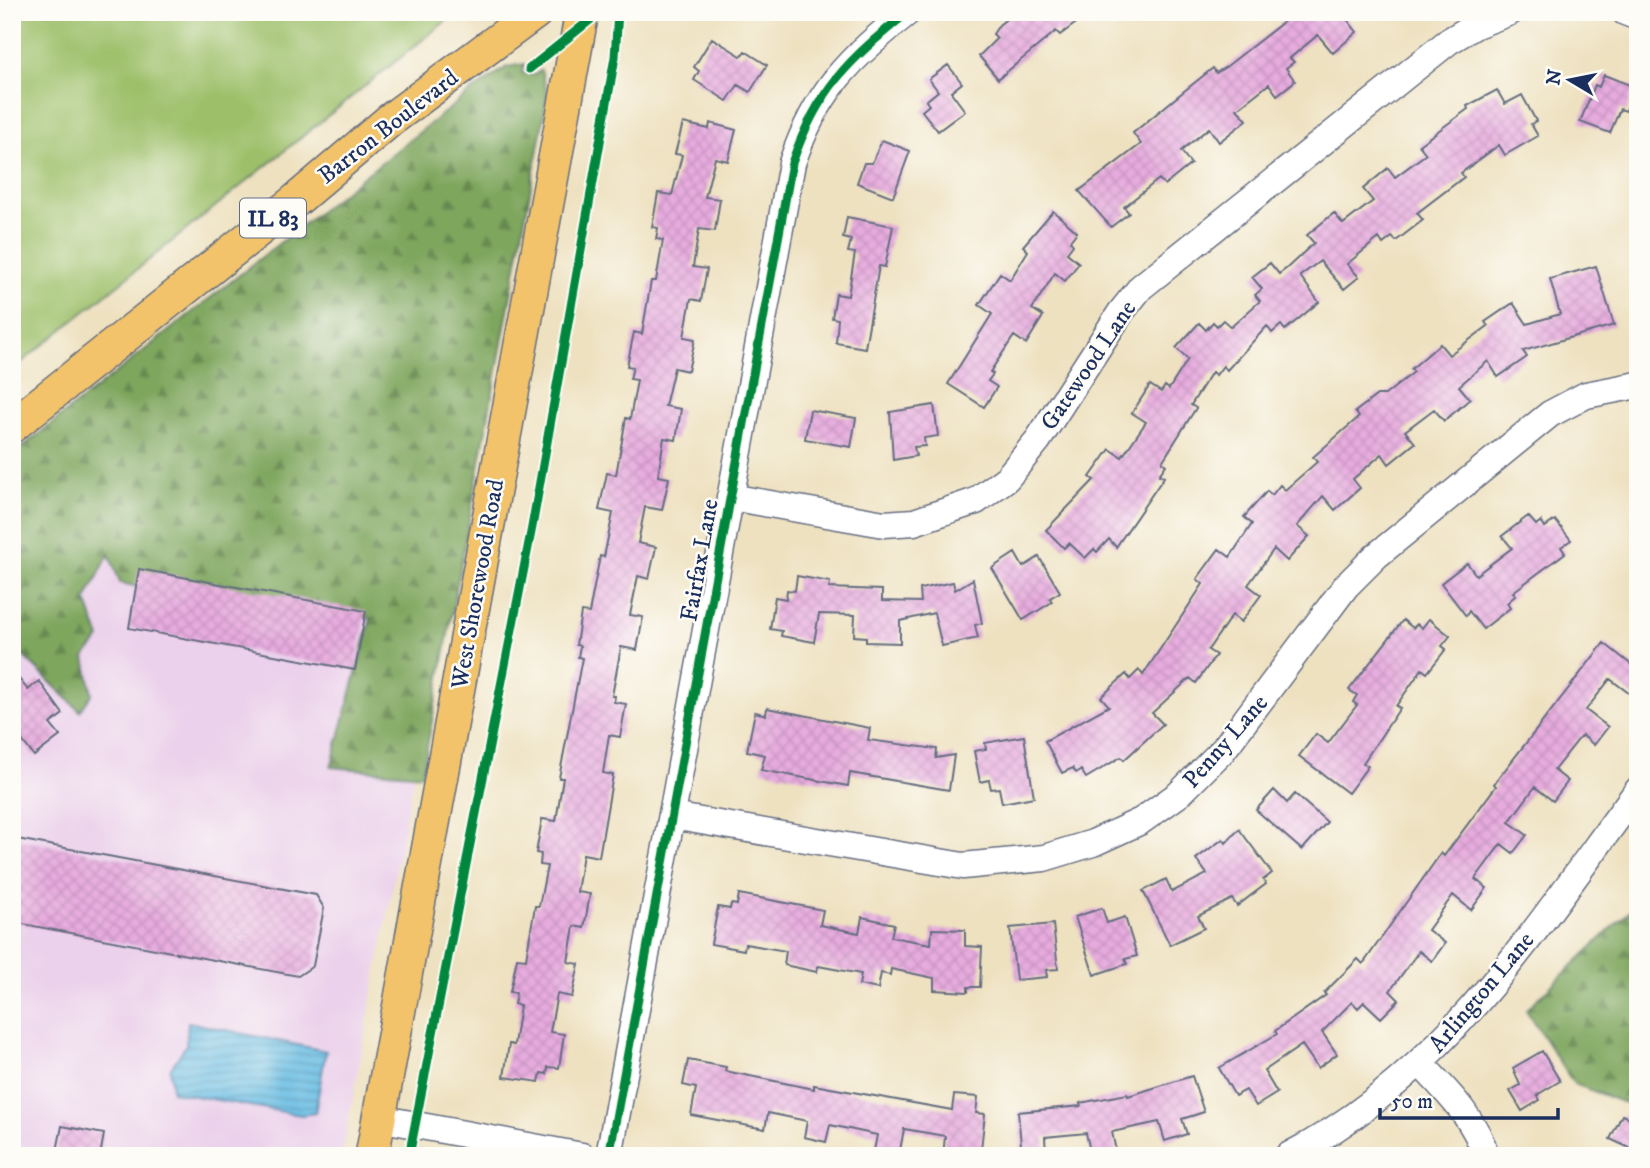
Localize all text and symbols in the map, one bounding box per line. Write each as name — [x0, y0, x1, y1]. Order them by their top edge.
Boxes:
north arrow — [1534, 46, 1604, 116]
street label: Barron Boulevard — [313, 63, 465, 191]
text: N — [1542, 67, 1567, 87]
road number: IL 83 — [240, 198, 306, 238]
street label: Gatewood Lane — [1034, 295, 1143, 436]
street label: West Shorewood Road — [445, 477, 511, 692]
street label: Fairfax Lane — [674, 496, 726, 624]
street label: Penny Lane — [1177, 688, 1275, 795]
street label: Arlington Lane — [1423, 926, 1541, 1059]
scale bar — [1380, 1077, 1559, 1121]
text: 50 m — [1391, 1089, 1433, 1115]

